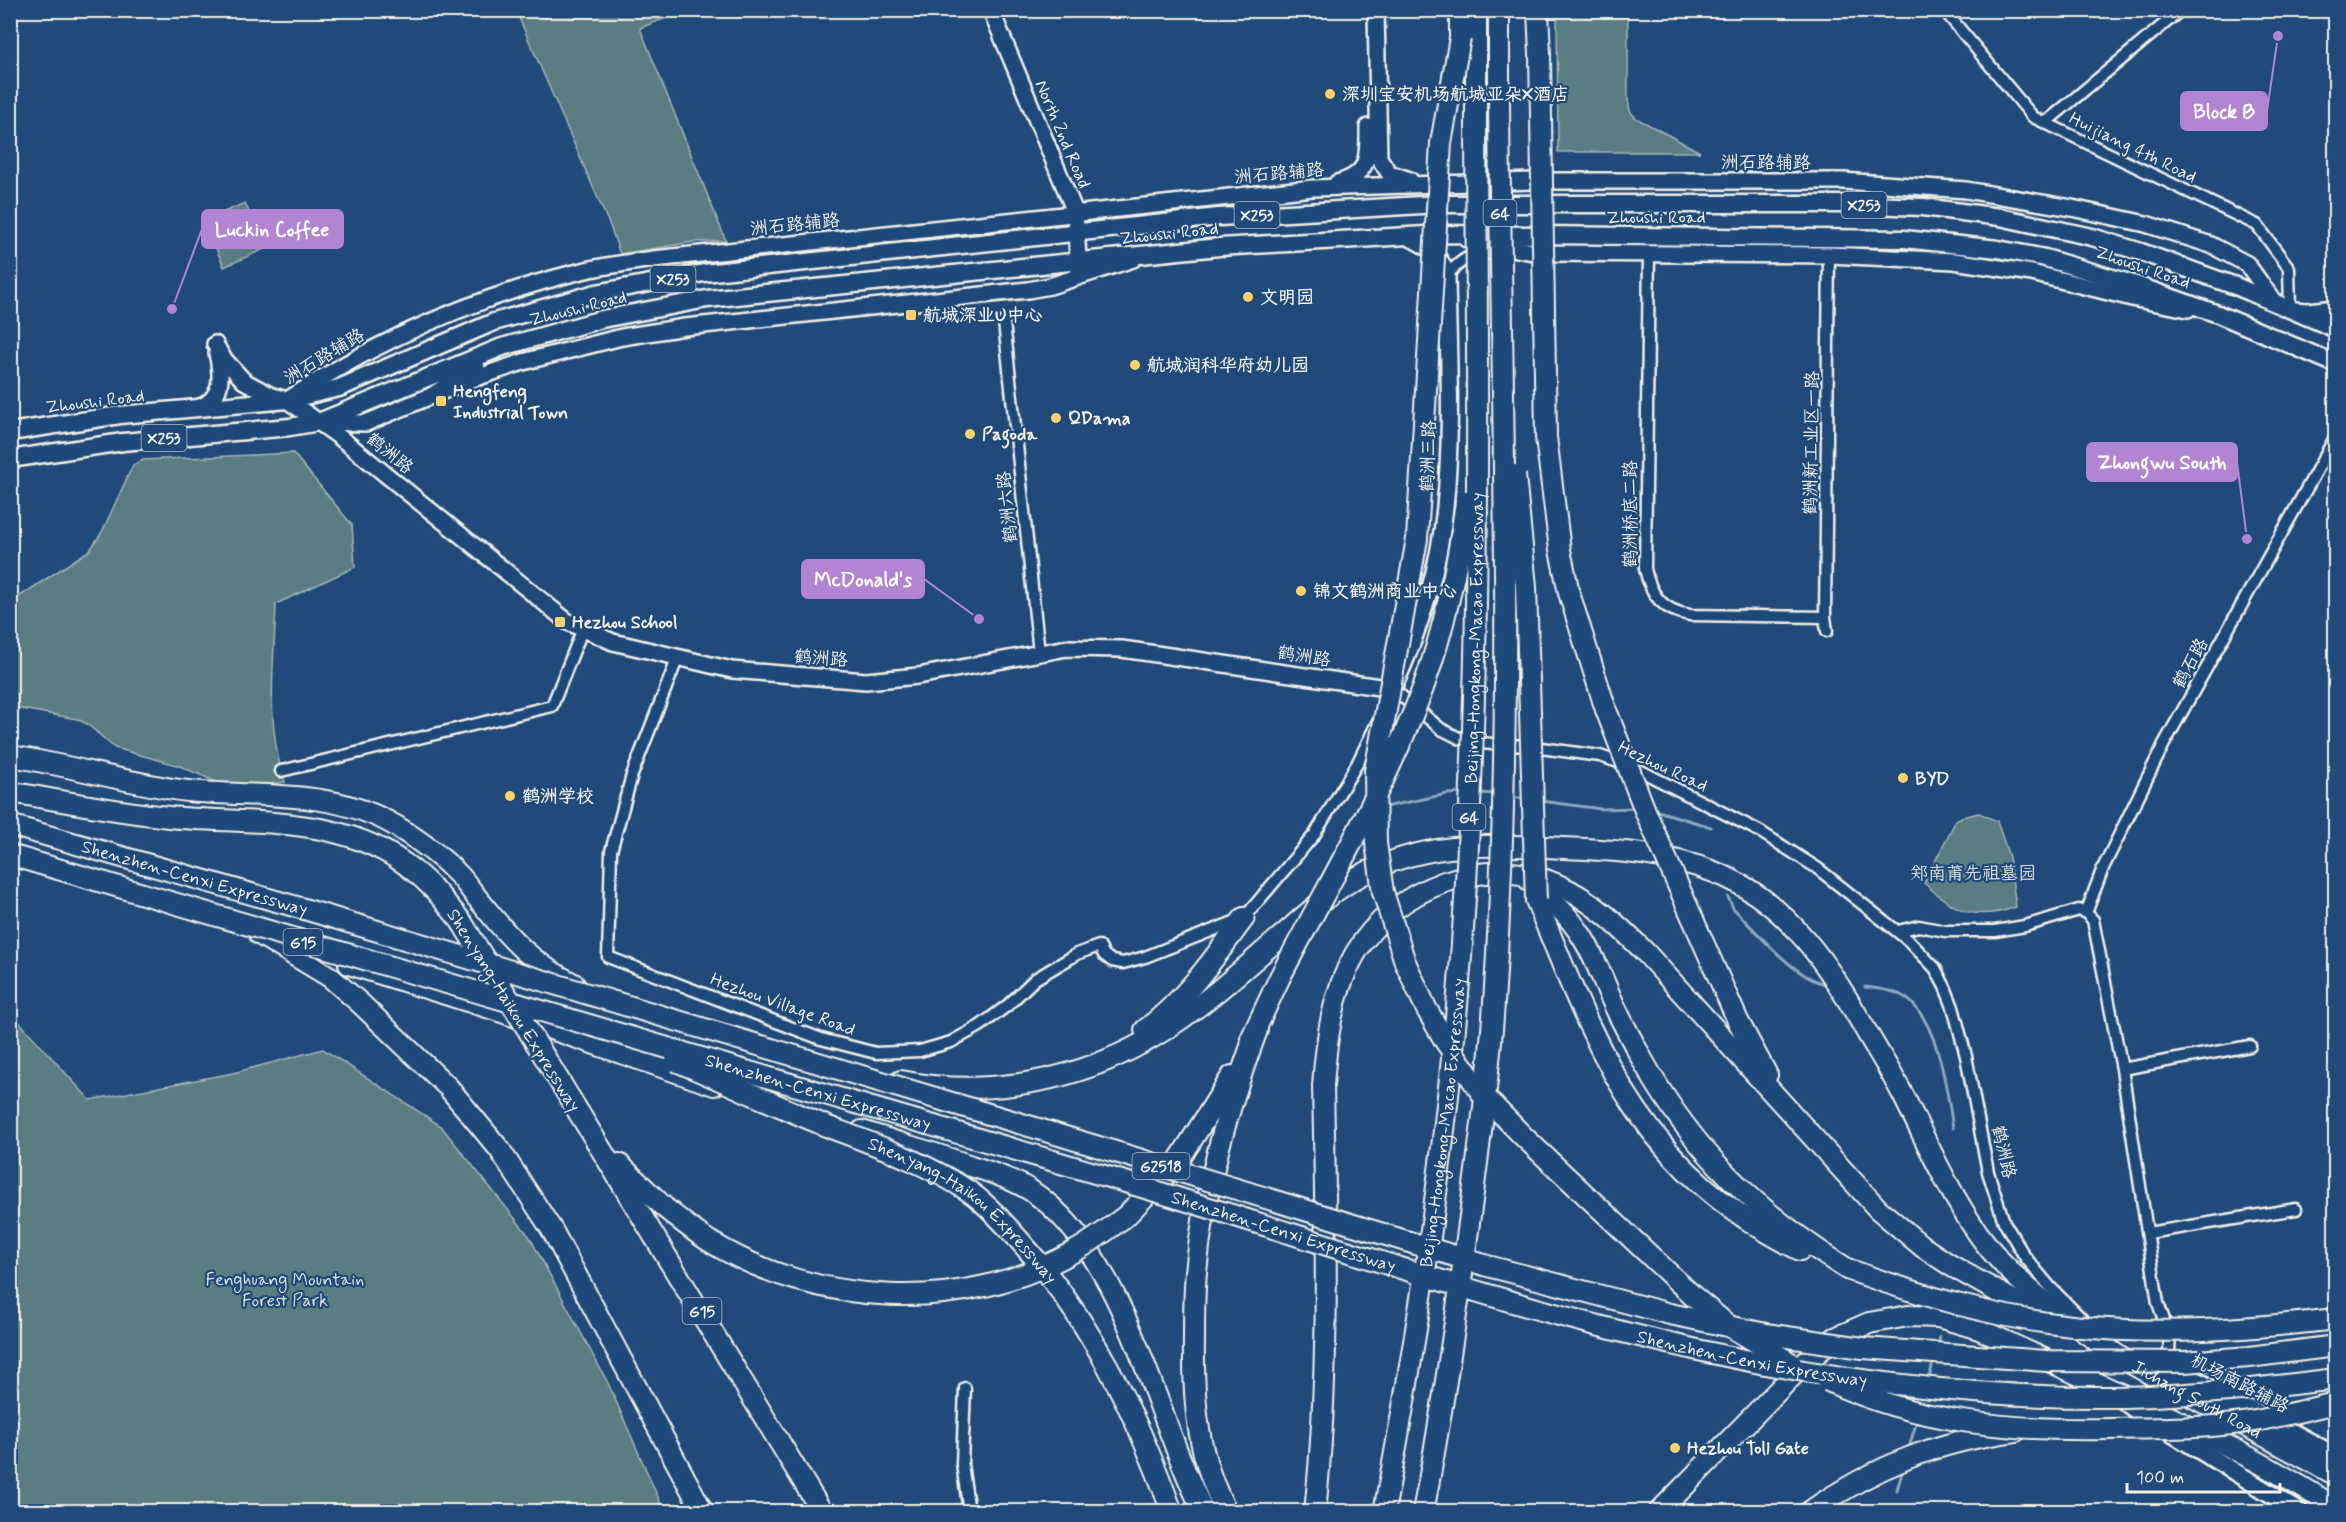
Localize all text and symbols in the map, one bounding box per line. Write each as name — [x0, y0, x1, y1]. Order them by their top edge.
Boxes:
street label: North 2nd Road — [1028, 77, 1096, 192]
place label: 深圳宝安机场航城亚朵X酒店 — [1342, 83, 1569, 107]
marker: 深圳宝安机场航城亚朵X酒店 — [1323, 87, 1337, 101]
callout: Block B — [2181, 92, 2267, 130]
text: Block B — [2193, 99, 2256, 126]
street label: Huijiang 4th Road — [2065, 107, 2200, 189]
street label: 洲石路辅路 — [1721, 151, 1811, 175]
street label: 洲石路辅路 — [1233, 158, 1325, 190]
road number: X253 — [1842, 192, 1886, 218]
road number: G4 — [1484, 200, 1516, 226]
road number: X253 — [1234, 202, 1280, 228]
street label: Zhoushi Road — [1606, 206, 1706, 230]
street label: 洲石路辅路 — [749, 208, 841, 242]
callout: Luckin Coffee — [202, 210, 343, 248]
text: Luckin Coffee — [215, 217, 329, 244]
street label: Zhoushi Road — [1119, 217, 1220, 251]
street label: Zhoushi Road — [2092, 240, 2193, 295]
road number: X253 — [650, 266, 696, 292]
street label: Zhoushi Road — [527, 285, 629, 333]
place label: 文明园 — [1260, 286, 1314, 310]
marker: 文明园 — [1241, 290, 1255, 304]
place label: 航城深业U中心 — [923, 304, 1043, 328]
marker: 航城深业U中心 — [904, 308, 918, 322]
street label: 洲石路辅路 — [280, 323, 369, 390]
place label: 航城润科华府幼儿园 — [1147, 354, 1309, 378]
marker: 航城润科华府幼儿园 — [1128, 358, 1142, 372]
street label: 鹤洲新工业区一路 — [1799, 371, 1825, 515]
place label: Hengfeng Industrial Town — [453, 380, 568, 425]
street label: Zhoushi Road — [44, 384, 146, 420]
marker: Hengfeng Industrial Town — [434, 394, 448, 408]
place label: QDama — [1068, 407, 1131, 431]
marker: QDama — [1049, 411, 1063, 425]
street label: 鹤洲三路 — [1416, 420, 1442, 492]
place label: Pagoda — [982, 423, 1038, 449]
road number: X253 — [142, 425, 186, 451]
street label: 鹤洲路 — [361, 427, 418, 480]
marker: Pagoda — [963, 427, 977, 441]
callout: Zhongwu South — [2087, 443, 2237, 481]
text: Zhongwu South — [2097, 450, 2227, 479]
street label: 鹤洲桥底二路 — [1619, 460, 1643, 568]
street label: 鹤洲六路 — [992, 470, 1024, 544]
street label: Beijing-Hongkong-Macao Expressway — [1460, 492, 1490, 784]
callout: McDonald's — [802, 560, 924, 598]
text: McDonald's — [814, 567, 912, 594]
place label: 锦文鹤洲商业中心 — [1313, 580, 1457, 604]
marker: 锦文鹤洲商业中心 — [1294, 584, 1308, 598]
place label: Hezhou School — [572, 611, 677, 635]
marker: Hezhou School — [553, 615, 567, 629]
street label: 鹤石路 — [2167, 634, 2214, 693]
street label: 鹤洲路 — [1275, 641, 1332, 673]
street label: 鹤洲路 — [793, 645, 849, 673]
street label: Hezhou Road — [1614, 736, 1711, 798]
place label: BYD — [1915, 767, 1949, 791]
marker: BYD — [1896, 771, 1910, 785]
place label: 鹤洲学校 — [522, 785, 594, 809]
marker: 鹤洲学校 — [503, 789, 517, 803]
road number: G4 — [1452, 804, 1486, 830]
street label: Shenzhen-Cenxi Expressway — [79, 835, 310, 922]
park label: 郑南莆先祖墓园 — [1910, 862, 2036, 886]
street label: Shenyang-Haikou Expressway — [440, 904, 586, 1117]
road number: G15 — [284, 929, 322, 955]
street label: Hezhou Village Road — [707, 968, 858, 1042]
street label: Beijing-Hongkong-Macao Expressway — [1415, 977, 1472, 1269]
street label: Shenzhen-Cenxi Expressway — [702, 1049, 933, 1137]
street label: 鹤洲路 — [1985, 1123, 2021, 1181]
street label: Shenyang-Haikou Expressway — [864, 1132, 1062, 1289]
road number: G2518 — [1132, 1153, 1190, 1179]
street label: Shenzhen-Cenxi Expressway — [1168, 1186, 1398, 1279]
park label: Fenghuang Mountain Forest Park — [206, 1268, 364, 1313]
road number: G15 — [682, 1298, 722, 1324]
street label: Shenzhen-Cenxi Expressway — [1634, 1325, 1868, 1393]
street label: 机场南路辅路 — [2186, 1349, 2293, 1419]
street label: Jichang South Road — [2127, 1355, 2265, 1445]
place label: Hezhou Toll Gate — [1687, 1437, 1809, 1461]
marker: Hezhou Toll Gate — [1668, 1441, 1682, 1455]
scale bar — [2127, 1456, 2280, 1494]
text: 100 m — [2136, 1466, 2184, 1490]

